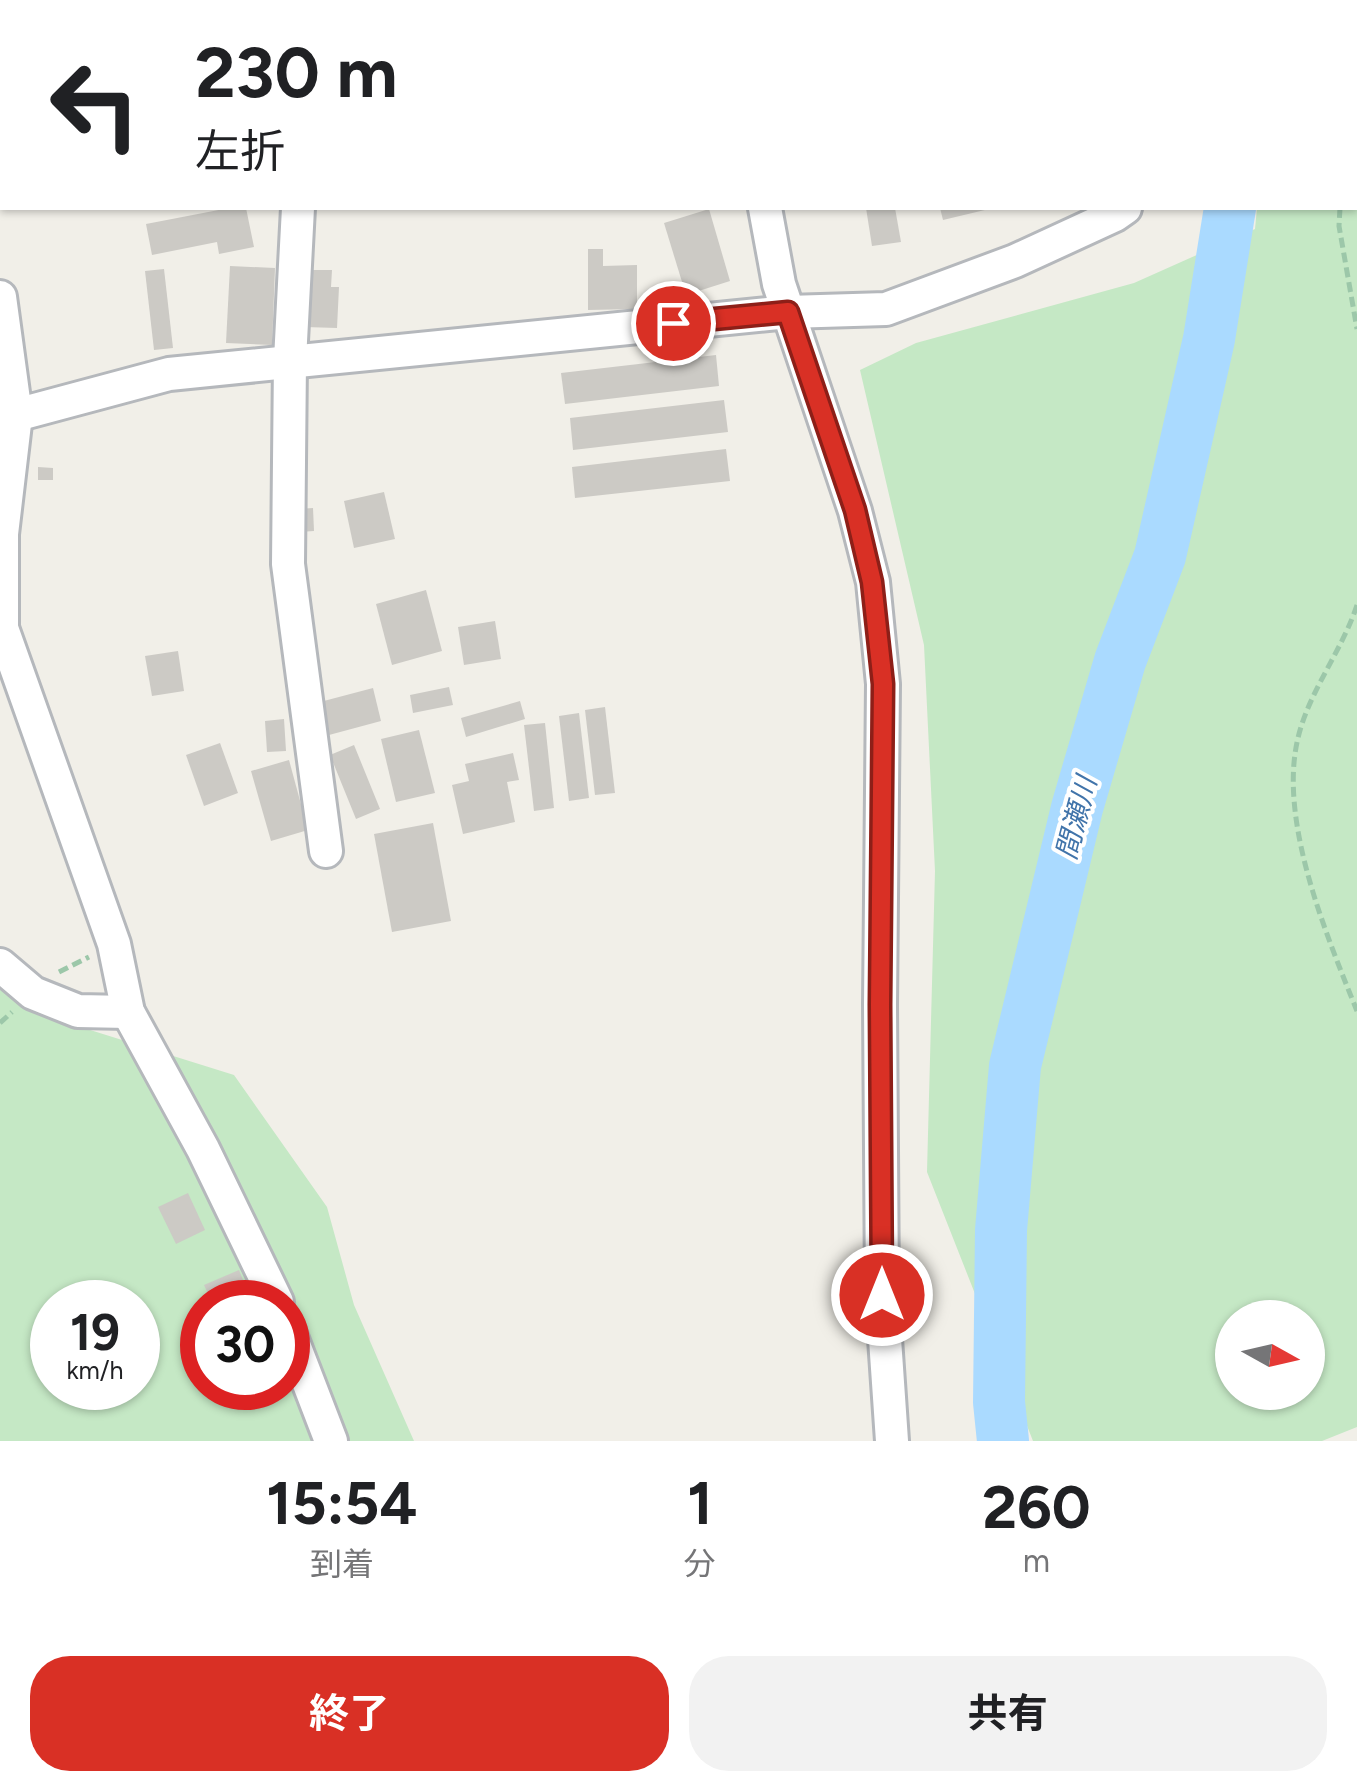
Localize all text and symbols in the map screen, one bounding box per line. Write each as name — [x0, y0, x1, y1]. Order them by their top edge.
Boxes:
text: 230 m — [195, 30, 398, 115]
icon: left — [30, 40, 160, 170]
text: 左折 — [195, 124, 285, 178]
pin — [631, 281, 716, 366]
icon: arrive — [646, 296, 701, 351]
water label: 間瀬川 — [1049, 770, 1104, 863]
position arrow — [830, 1243, 934, 1347]
speed limit sign: 30 — [180, 1280, 310, 1410]
north arrow — [1215, 1300, 1325, 1410]
map controls — [1215, 1300, 1325, 1410]
text: 19 — [70, 1302, 120, 1363]
text: km/h — [66, 1355, 124, 1385]
text: 15:54 — [266, 1467, 417, 1539]
text: 1 — [687, 1467, 712, 1539]
text: 260 — [982, 1471, 1091, 1543]
text: m — [1023, 1542, 1050, 1580]
text: 到着 — [310, 1545, 374, 1583]
text: 分 — [684, 1545, 716, 1583]
button: 終了 — [30, 1656, 669, 1771]
button: 共有 — [689, 1656, 1327, 1771]

